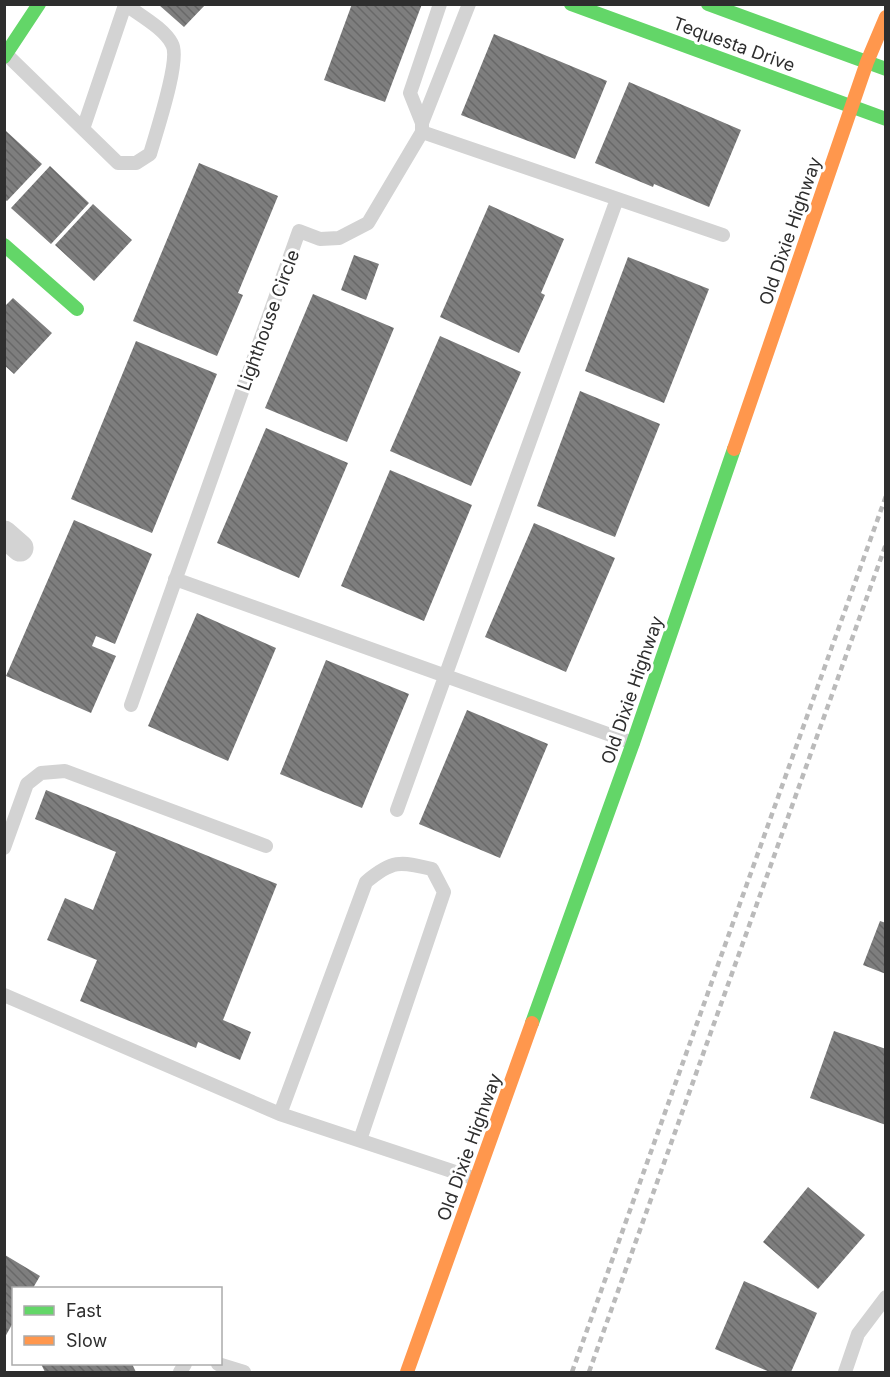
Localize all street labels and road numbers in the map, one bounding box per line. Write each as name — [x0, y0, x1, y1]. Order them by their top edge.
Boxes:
street label: Tequesta Drive — [670, 12, 798, 76]
street label: Old Dixie Highway — [755, 154, 825, 308]
street label: Lighthouse Circle — [233, 247, 303, 393]
street label: Old Dixie Highway — [597, 613, 667, 767]
street label: Old Dixie Highway — [433, 1070, 505, 1224]

